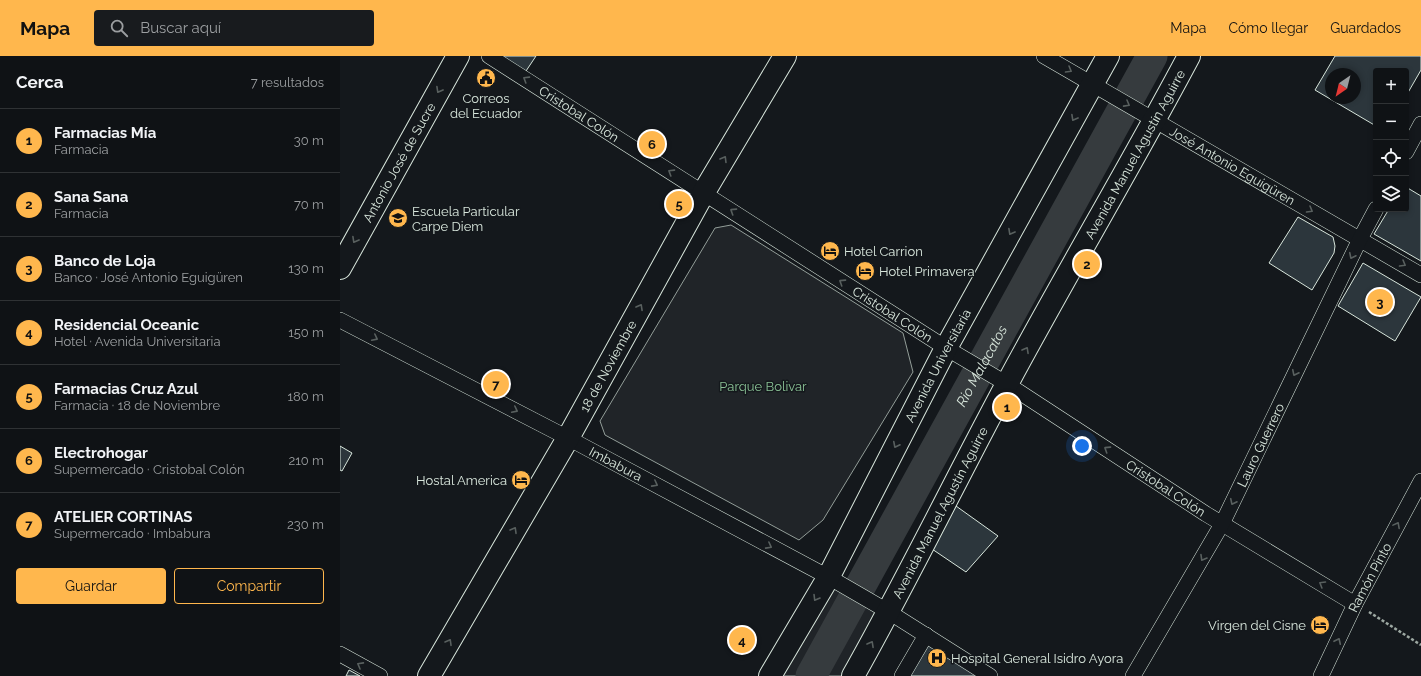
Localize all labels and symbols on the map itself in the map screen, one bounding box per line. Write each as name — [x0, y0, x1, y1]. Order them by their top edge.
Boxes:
one-way arrow — [1065, 66, 1072, 73]
public building icon: Correos del Ecuador — [475, 67, 497, 89]
street label: Avenida Manuel Agustín Aguirre — [1082, 67, 1188, 242]
north arrow — [1325, 68, 1361, 104]
one-way arrow — [523, 77, 530, 84]
street label: Cristobal Colón — [536, 83, 622, 145]
one-way arrow — [437, 86, 444, 93]
place label: Correos del Ecuador — [450, 91, 523, 121]
one-way arrow — [1123, 99, 1130, 106]
street label: Antonio José de Sucre — [360, 100, 438, 225]
one-way arrow — [1072, 114, 1079, 121]
street label: José Antonio Eguigüren — [1167, 123, 1298, 208]
pin: 6 — [639, 129, 665, 159]
one-way arrow — [720, 156, 727, 163]
one-way arrow — [668, 169, 675, 176]
pin: 5 — [666, 189, 692, 219]
place label: Escuela Particular Carpe Diem — [412, 204, 520, 234]
one-way arrow — [1306, 205, 1313, 212]
school or university icon: Escuela Particular Carpe Diem — [387, 207, 409, 229]
one-way arrow — [730, 208, 737, 216]
one-way arrow — [1008, 228, 1015, 235]
one-way arrow — [353, 236, 360, 243]
hotel icon: Hotel Carrion — [819, 240, 841, 262]
place label: Hotel Carrion — [844, 244, 923, 259]
pin: 2 — [1074, 249, 1100, 279]
one-way arrow — [1349, 251, 1357, 259]
one-way arrow — [1399, 259, 1406, 266]
hotel icon: Hotel Primavera — [854, 260, 876, 282]
place label: Hotel Primavera — [879, 264, 975, 279]
one-way arrow — [840, 279, 847, 286]
street label: Cristobal Colón — [850, 283, 935, 345]
pin: 3 — [1367, 287, 1393, 317]
one-way arrow — [636, 304, 643, 312]
street label: Avenida Universitaria — [902, 306, 974, 425]
street label: 18 de Noviembre — [576, 317, 639, 414]
water label: Rio Malacatos — [953, 322, 1010, 409]
one-way arrow — [370, 333, 378, 341]
one-way arrow — [1021, 347, 1028, 354]
pin: 7 — [483, 369, 509, 399]
one-way arrow — [1292, 369, 1300, 376]
park label: Parque Bolivar — [719, 379, 807, 394]
pin: 1 — [994, 392, 1020, 422]
street label: Lauro Guerrero — [1234, 400, 1287, 489]
one-way arrow — [511, 406, 518, 413]
street label: Avenida Manuel Agustín Aguirre — [889, 424, 991, 601]
your location — [1072, 436, 1092, 456]
one-way arrow — [893, 441, 901, 448]
street label: Imbabura — [587, 443, 645, 484]
one-way arrow — [1104, 447, 1111, 454]
street label: Cristobal Colón — [1123, 456, 1208, 519]
hotel icon: Hostal America — [510, 469, 532, 491]
place label: Hostal America — [416, 473, 507, 488]
one-way arrow — [651, 480, 658, 487]
one-way arrow — [1230, 498, 1237, 506]
one-way arrow — [1392, 522, 1400, 529]
one-way arrow — [510, 527, 517, 534]
street label: Ramón Pinto — [1345, 540, 1394, 614]
one-way arrow — [765, 541, 772, 549]
one-way arrow — [1200, 554, 1207, 561]
one-way arrow — [1319, 581, 1326, 589]
one-way arrow — [814, 594, 821, 601]
hotel icon: Virgen del Cisne — [1309, 614, 1331, 636]
place label: Virgen del Cisne — [1208, 618, 1306, 633]
pin: 4 — [729, 625, 755, 655]
one-way arrow — [1333, 637, 1341, 645]
one-way arrow — [444, 639, 451, 646]
one-way arrow — [867, 641, 874, 648]
hospital icon: Hospital General Isidro Ayora — [926, 647, 948, 669]
place label: Hospital General Isidro Ayora — [951, 651, 1123, 666]
one-way arrow — [357, 662, 364, 669]

